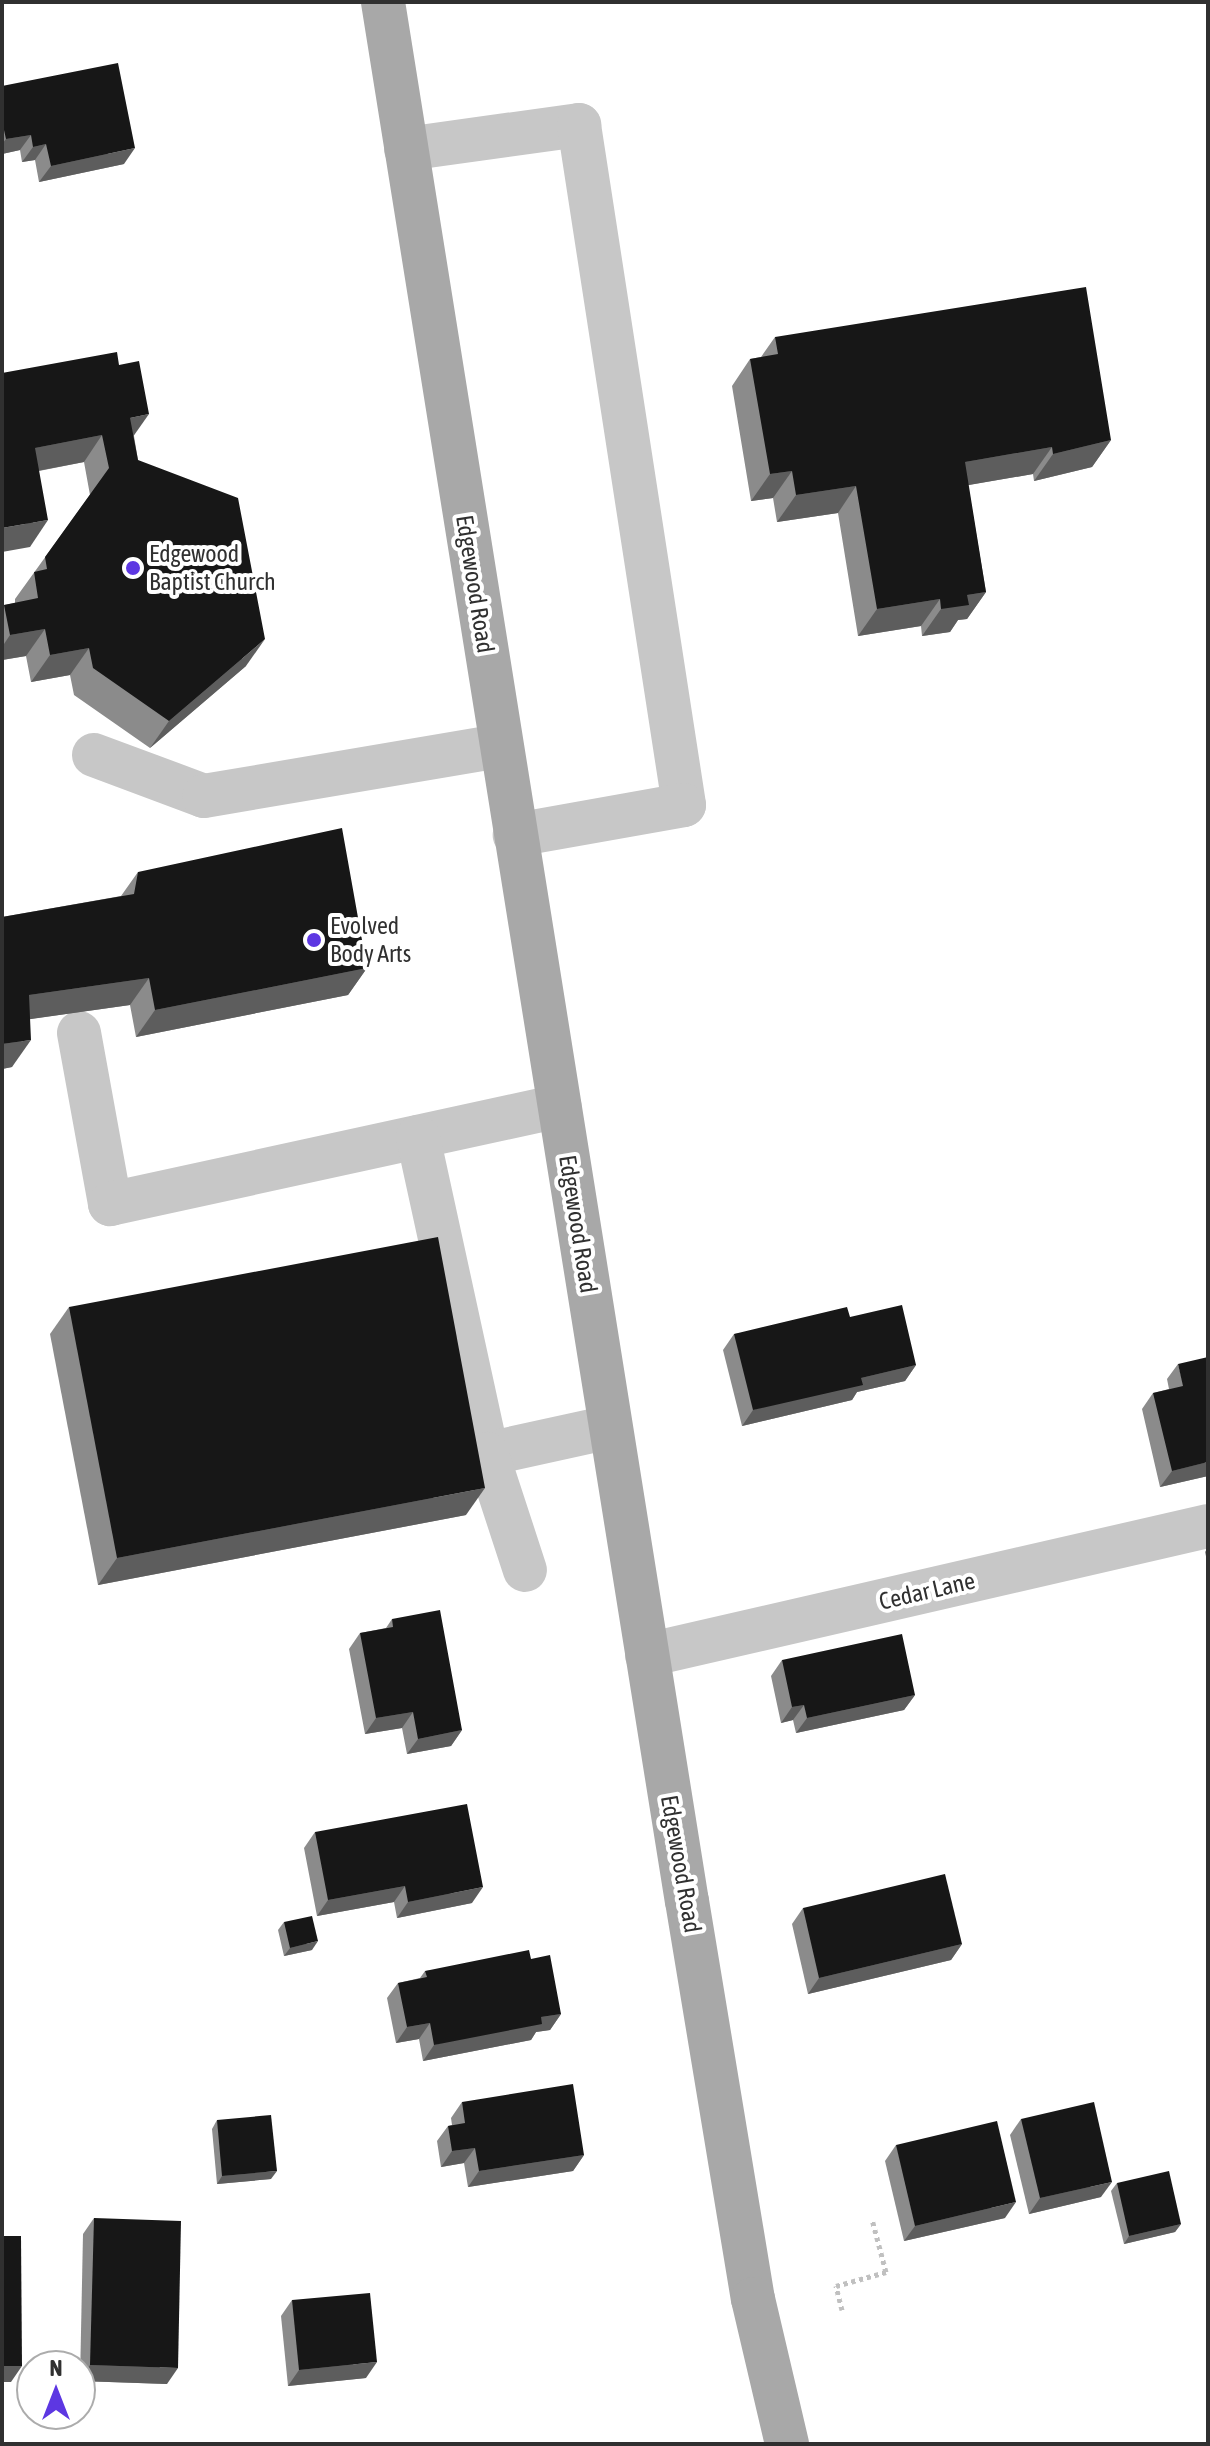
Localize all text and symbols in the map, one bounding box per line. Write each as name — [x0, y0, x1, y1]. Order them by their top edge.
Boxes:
street label: Edgewood Road — [450, 513, 500, 655]
place label: Edgewood Baptist Church — [149, 540, 276, 596]
marker: Edgewood Baptist Church — [124, 559, 142, 577]
place label: Evolved Body Arts — [330, 912, 411, 968]
marker: Evolved Body Arts — [305, 931, 323, 949]
street label: Edgewood Road — [553, 1153, 603, 1295]
street label: Cedar Lane — [876, 1566, 978, 1616]
street label: Edgewood Road — [655, 1793, 707, 1935]
north arrow — [16, 2350, 96, 2430]
text: N — [50, 2355, 62, 2381]

